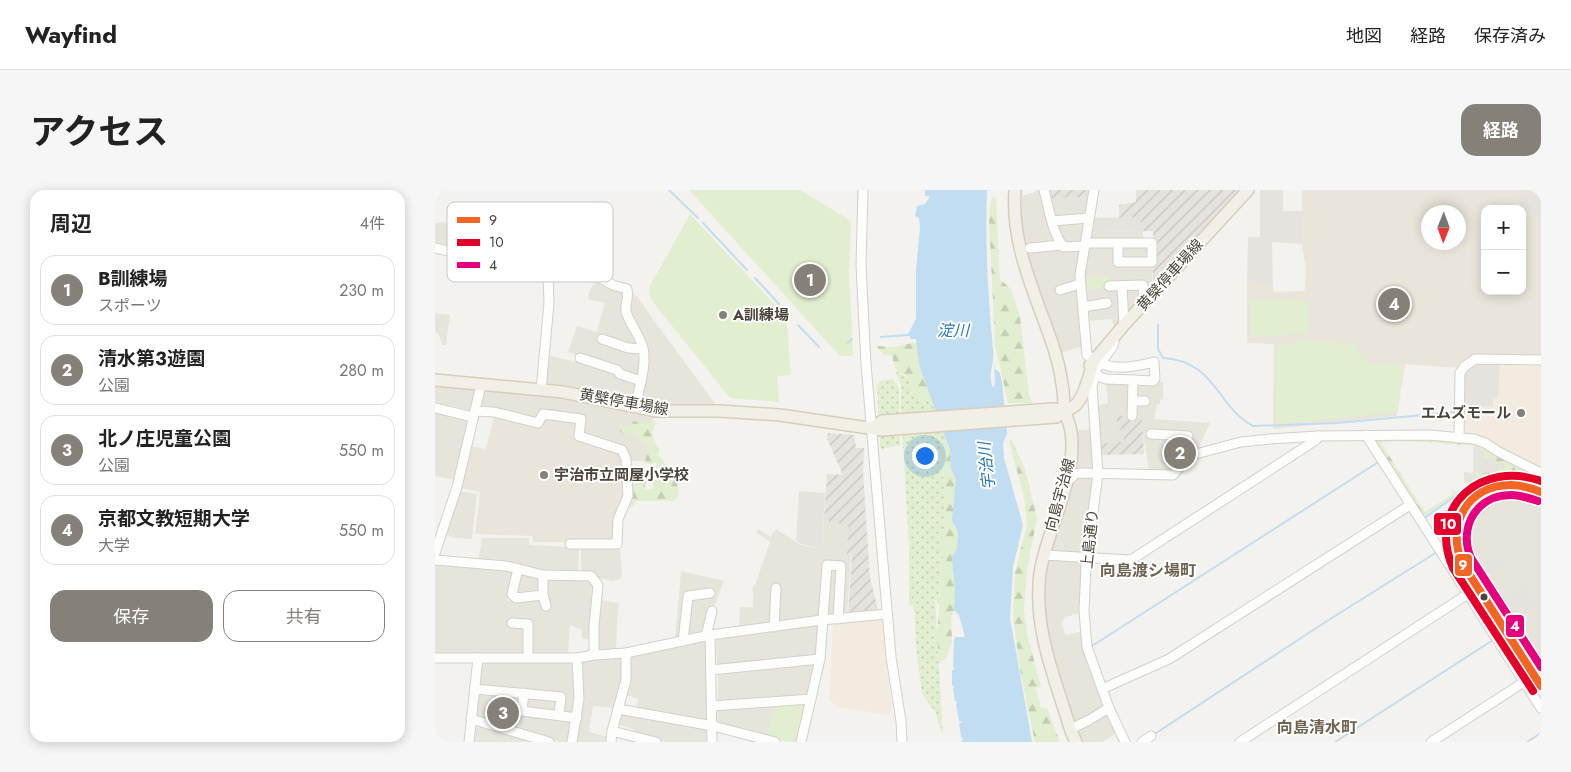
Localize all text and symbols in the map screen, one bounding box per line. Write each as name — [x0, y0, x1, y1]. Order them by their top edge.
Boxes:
text: Wayfind — [25, 17, 117, 52]
text: 地図 — [1346, 23, 1382, 49]
text: 経路 — [1410, 23, 1446, 49]
text: 保存済み — [1474, 23, 1546, 49]
button: 経路 — [1461, 104, 1541, 156]
text: アクセス — [30, 107, 168, 157]
legend — [447, 202, 613, 282]
north arrow — [1421, 205, 1466, 250]
map controls — [1481, 205, 1526, 295]
button: + — [1481, 205, 1526, 250]
text: 周辺 — [50, 209, 92, 239]
text: 9 — [489, 210, 497, 230]
text: 4件 — [360, 212, 385, 235]
text: 10 — [489, 232, 504, 252]
street label: 黄檗停車場線 — [1132, 234, 1208, 316]
button: − — [1481, 250, 1526, 295]
text: 4 — [489, 255, 497, 275]
pin: 1 — [794, 261, 826, 299]
text: B訓練場 — [98, 265, 168, 292]
text: 1 — [63, 279, 71, 302]
text: 230 m — [339, 279, 384, 302]
pin: 4 — [1378, 285, 1410, 323]
text: スポーツ — [98, 294, 162, 317]
place label: A訓練場 — [732, 304, 789, 326]
marker: A訓練場 — [717, 309, 729, 321]
water label: 淀川 — [937, 319, 971, 342]
text: 清水第３遊園 — [98, 345, 205, 372]
text: 2 — [62, 359, 72, 382]
text: 280 m — [339, 359, 384, 382]
text: 公園 — [98, 374, 130, 397]
street label: 黄檗停車場線 — [578, 383, 670, 421]
place label: エムズモール — [1421, 402, 1511, 424]
marker: エムズモール — [1515, 407, 1527, 419]
text: 北ノ庄児童公園 — [98, 425, 231, 452]
pin: 2 — [1164, 434, 1196, 472]
text: 3 — [62, 439, 72, 462]
text: 550 m — [339, 439, 384, 462]
water label: 宇治川 — [972, 439, 1000, 491]
your location — [912, 443, 938, 469]
text: 公園 — [98, 454, 130, 477]
street label: 向島宇治線 — [1040, 456, 1080, 534]
place label: 宇治市立岡屋小学校 — [554, 464, 689, 486]
marker: 宇治市立岡屋小学校 — [538, 469, 550, 481]
text: 京都文教短期大学 — [98, 505, 250, 532]
street label: 上島通り — [1076, 508, 1104, 570]
line badge: 10 — [1433, 512, 1462, 536]
text: 10 — [1440, 514, 1456, 534]
text: 4 — [61, 519, 73, 542]
text: 550 m — [339, 519, 384, 542]
text: 大学 — [98, 534, 130, 557]
line badge: 9 — [1454, 553, 1473, 577]
text: 9 — [1458, 555, 1468, 575]
district label: 向島渡シ場町 — [1100, 559, 1196, 582]
button: 保存 — [50, 590, 213, 642]
button: 共有 — [223, 590, 385, 642]
unlabelled marker — [1479, 592, 1489, 602]
line badge: 4 — [1505, 614, 1525, 638]
text: 4 — [1510, 616, 1520, 636]
pin: 3 — [487, 694, 519, 732]
district label: 向島清水町 — [1277, 716, 1357, 739]

